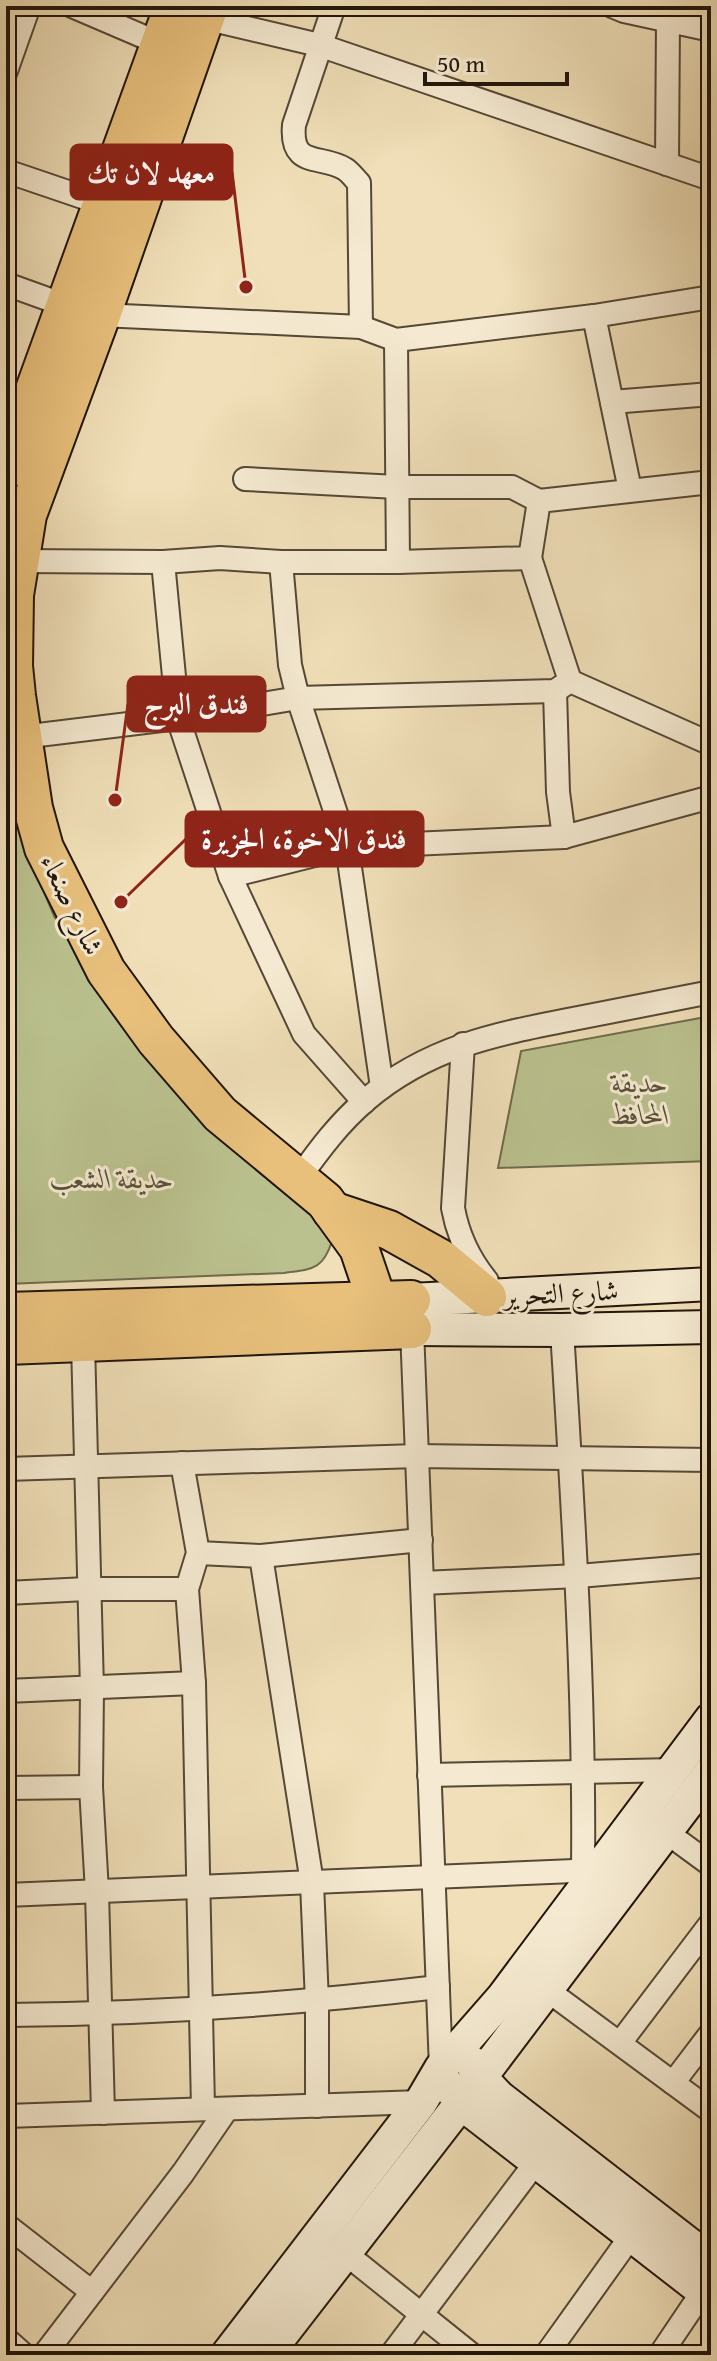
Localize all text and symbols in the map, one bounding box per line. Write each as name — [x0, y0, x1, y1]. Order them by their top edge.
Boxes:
scale bar — [425, 36, 567, 86]
text: 50 m — [437, 46, 485, 81]
callout: معهد لان تك — [71, 145, 232, 199]
text: معهد لان تك — [87, 150, 215, 194]
callout: فندق البرج — [128, 677, 265, 731]
text: فندق البرج — [143, 681, 249, 731]
callout: فندق الاخوة، الجزيرة — [186, 812, 423, 866]
text: فندق الاخوة، الجزيرة — [201, 816, 407, 860]
street label: شارع صنعاء — [27, 846, 115, 963]
park label: حديقة المحافظ — [609, 1061, 670, 1134]
park label: حديقة الشعب — [50, 1157, 174, 1198]
street label: شارع التحرير — [500, 1269, 620, 1320]

